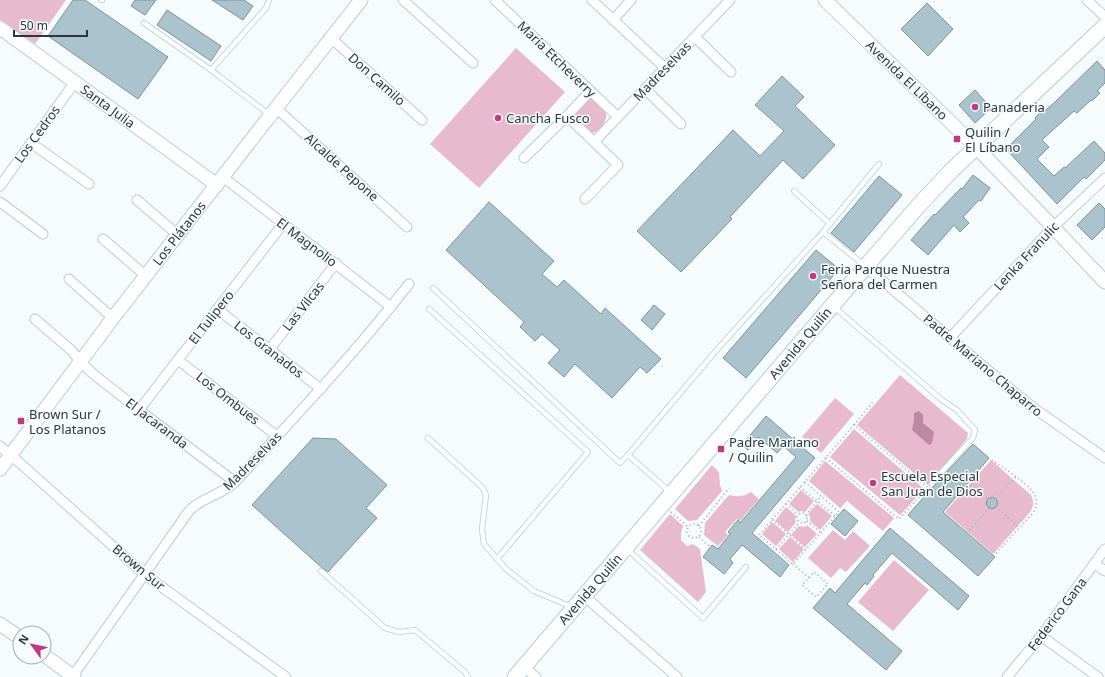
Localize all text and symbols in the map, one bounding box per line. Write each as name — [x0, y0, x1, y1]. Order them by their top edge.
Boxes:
scale bar — [14, 12, 87, 38]
text: 50 m — [20, 17, 48, 34]
street label: María Etcheverry — [514, 17, 601, 102]
street label: Avenida El Líbano — [862, 36, 952, 124]
street label: Madreselvas — [629, 37, 695, 105]
street label: Don Camilo — [345, 49, 410, 110]
street label: Santa Julia — [77, 80, 139, 132]
place label: Panaderia — [983, 98, 1045, 116]
street label: Los Cedros — [10, 102, 64, 166]
marker: Panaderia — [970, 102, 980, 112]
place label: Cancha Fusco — [506, 109, 590, 127]
marker: Cancha Fusco — [493, 113, 503, 123]
place label: Quilin / El Líbano — [965, 123, 1020, 156]
street label: Alcalde Pepone — [301, 129, 383, 205]
marker: Quilin / El Líbano — [952, 134, 962, 144]
street label: Los Plátanos — [148, 197, 210, 269]
street label: El Magnolio — [273, 213, 341, 271]
street label: Lenka Franulic — [989, 218, 1063, 294]
place label: Feria Parque Nuestra Señora del Carmen — [821, 260, 950, 293]
marker: Feria Parque Nuestra Señora del Carmen — [808, 271, 818, 281]
street label: Las Vilcas — [278, 278, 328, 334]
street label: El Tulipero — [184, 286, 238, 348]
street label: Avenida Quilín — [765, 303, 835, 383]
street label: Padre Mariano Chaparro — [920, 310, 1047, 420]
street label: Los Granados — [231, 316, 307, 382]
street label: Los Ombues — [192, 367, 264, 429]
street label: El Jacaranda — [122, 394, 192, 452]
place label: Brown Sur / Los Platanos — [29, 405, 106, 438]
marker: Brown Sur / Los Platanos — [16, 416, 26, 426]
street label: Madreselvas — [219, 428, 285, 494]
place label: Padre Mariano / Quilin — [729, 433, 819, 466]
marker: Padre Mariano / Quilin — [716, 444, 726, 454]
place label: Escuela Especial San Juan de Dios — [881, 467, 983, 500]
marker: Escuela Especial San Juan de Dios — [868, 478, 878, 488]
street label: Brown Sur — [109, 540, 170, 595]
street label: Avenida Quilín — [554, 550, 626, 628]
street label: Federico Gana — [1023, 574, 1091, 654]
north arrow — [12, 625, 52, 665]
text: N — [14, 631, 32, 647]

